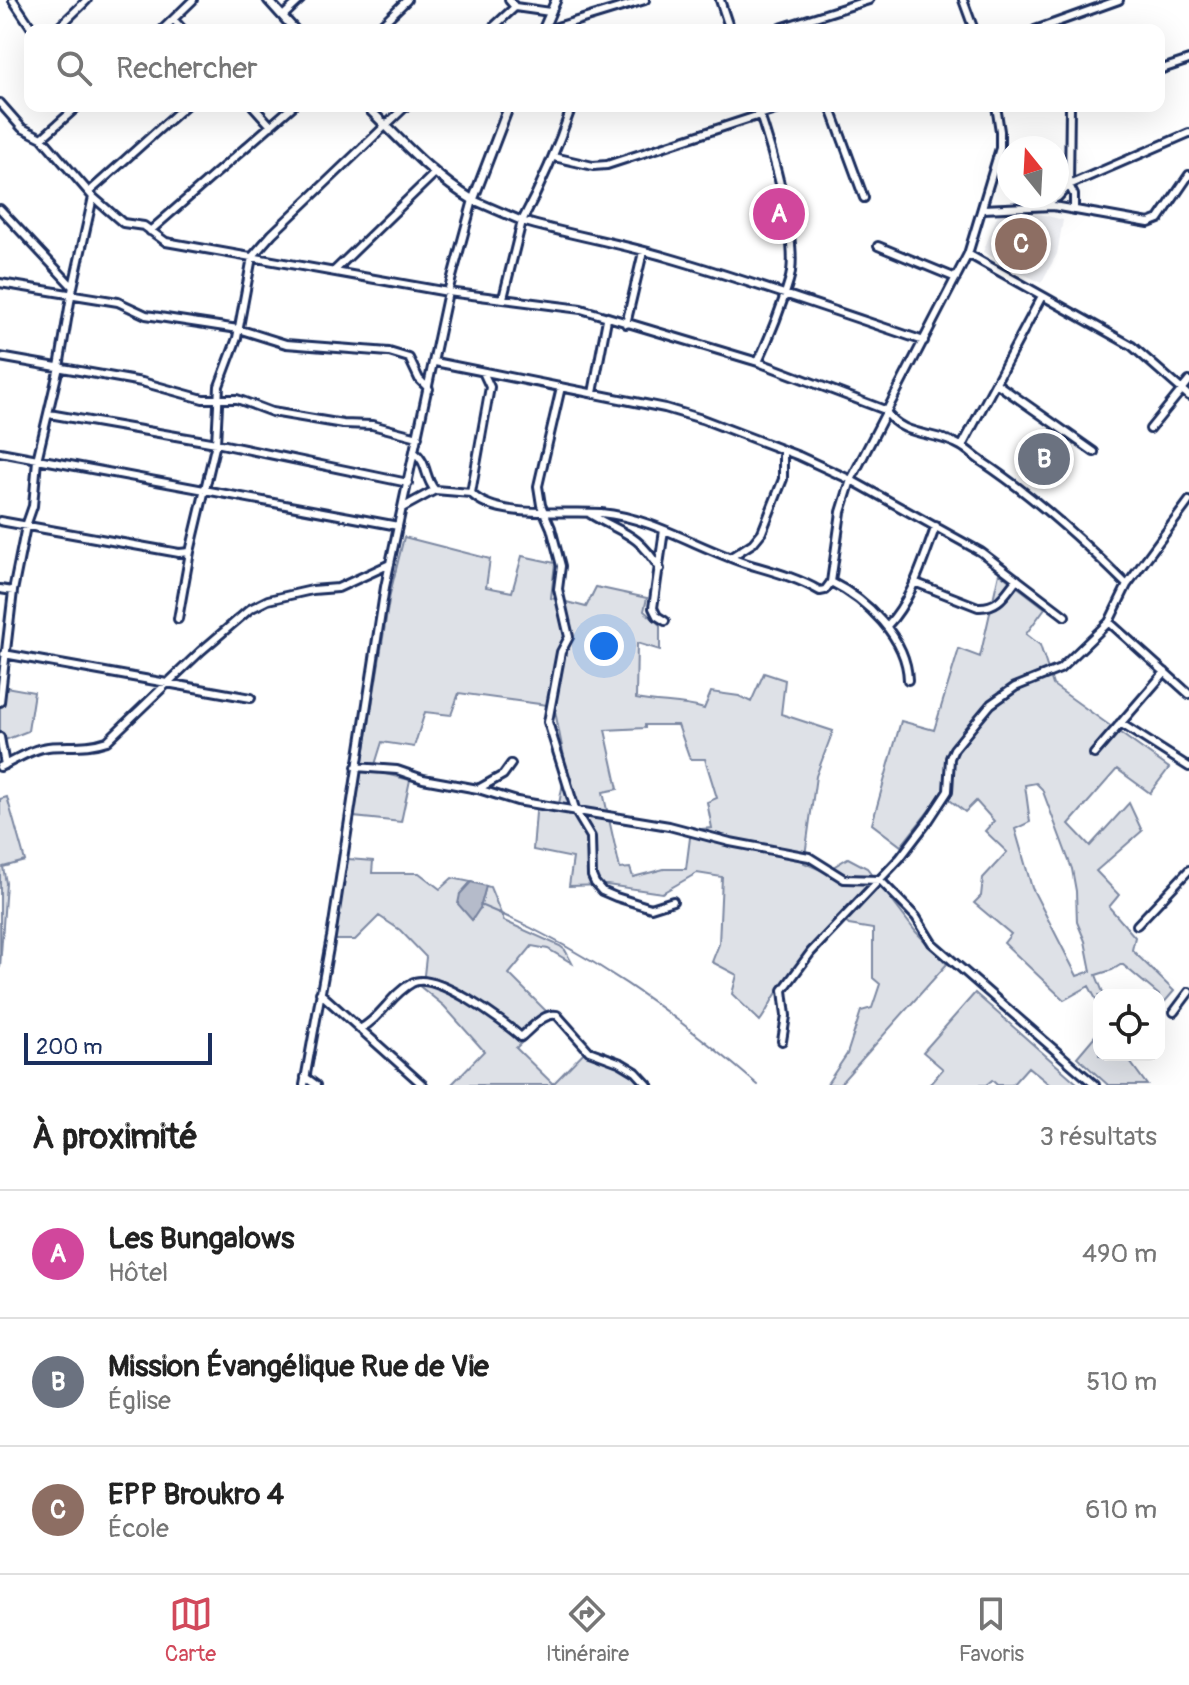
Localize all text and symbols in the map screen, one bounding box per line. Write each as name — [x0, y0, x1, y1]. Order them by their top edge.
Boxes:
search box — [24, 24, 1165, 112]
icon: search — [52, 46, 96, 90]
text: Rechercher — [116, 50, 258, 87]
north arrow — [997, 136, 1069, 208]
pin: A — [753, 184, 805, 244]
pin: C — [995, 214, 1047, 274]
pin: B — [1018, 429, 1070, 489]
your location — [584, 626, 624, 666]
map controls — [1093, 989, 1165, 1061]
button: locate — [1093, 989, 1165, 1061]
scale bar — [24, 1029, 212, 1065]
text: 200 m — [36, 1033, 103, 1061]
text: À proximité — [32, 1116, 198, 1159]
text: 3 résultats — [1039, 1121, 1157, 1153]
text: Les Bungalows — [108, 1220, 294, 1257]
text: A — [50, 1238, 66, 1270]
text: 490 m — [1082, 1238, 1157, 1270]
text: Hôtel — [108, 1257, 168, 1289]
text: Mission Évangélique Rue de Vie — [108, 1348, 489, 1385]
text: B — [51, 1366, 65, 1398]
text: 510 m — [1086, 1366, 1157, 1398]
text: Église — [108, 1385, 171, 1417]
text: EPP Broukro 4 — [108, 1476, 284, 1513]
text: C — [50, 1494, 66, 1526]
text: 610 m — [1085, 1494, 1157, 1526]
text: École — [108, 1513, 169, 1545]
tab: Carte — [165, 1592, 216, 1668]
tab: Itinéraire — [546, 1592, 629, 1668]
tab: Favoris — [959, 1592, 1024, 1668]

